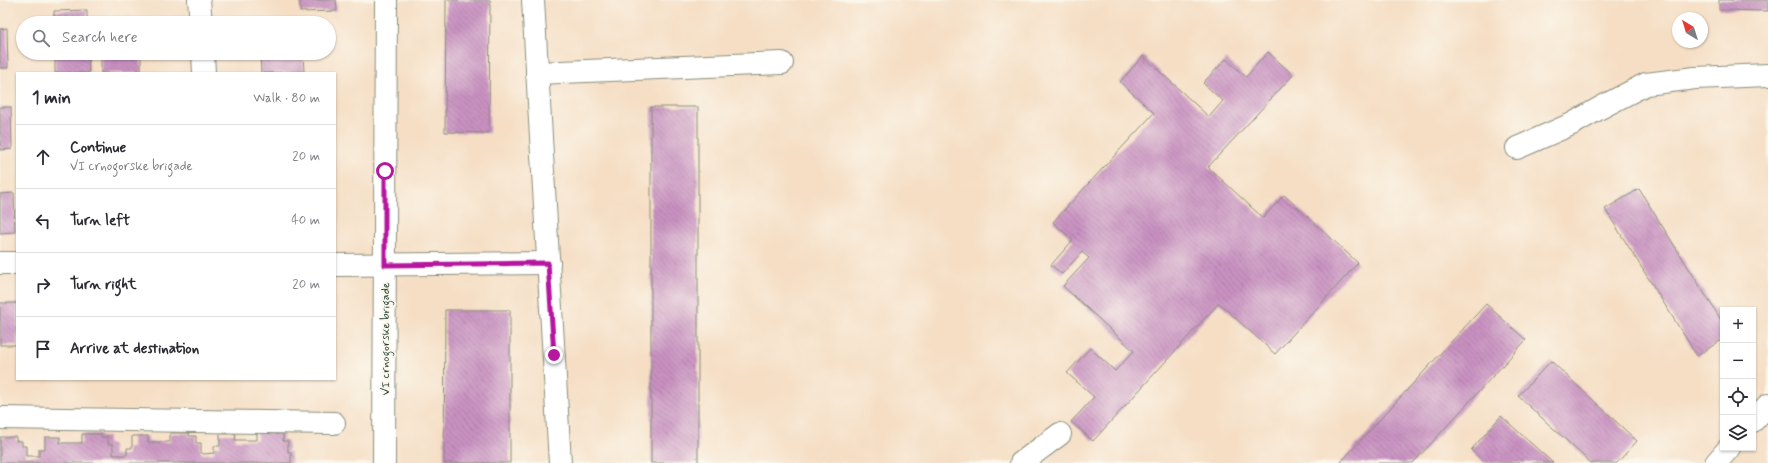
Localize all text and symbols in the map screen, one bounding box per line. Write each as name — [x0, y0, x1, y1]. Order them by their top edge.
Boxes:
north arrow — [1672, 12, 1708, 48]
search box — [16, 16, 336, 60]
icon: search — [30, 27, 52, 49]
text: Search here — [62, 28, 138, 48]
text: 1 min — [32, 87, 71, 109]
text: Walk · 80 m — [253, 90, 320, 107]
text: Continue — [70, 138, 126, 158]
icon: ahead — [32, 146, 54, 168]
text: 20 m — [292, 148, 320, 165]
text: VI crnogorske brigade — [70, 158, 193, 175]
route start — [376, 162, 394, 180]
icon: left — [32, 210, 54, 232]
text: Turn left — [70, 211, 130, 231]
text: 40 m — [291, 212, 320, 229]
icon: right — [32, 274, 54, 296]
text: Turn right — [70, 275, 137, 295]
text: 20 m — [292, 276, 320, 293]
street label: VI crnogorske brigade — [378, 282, 395, 396]
map controls — [1720, 307, 1756, 451]
button: + — [1720, 307, 1756, 343]
icon: arrive — [32, 338, 54, 360]
text: Arrive at destination — [70, 339, 199, 359]
button: − — [1720, 343, 1756, 379]
route end — [545, 346, 563, 364]
button: locate — [1720, 379, 1756, 415]
button: layers — [1720, 415, 1756, 451]

